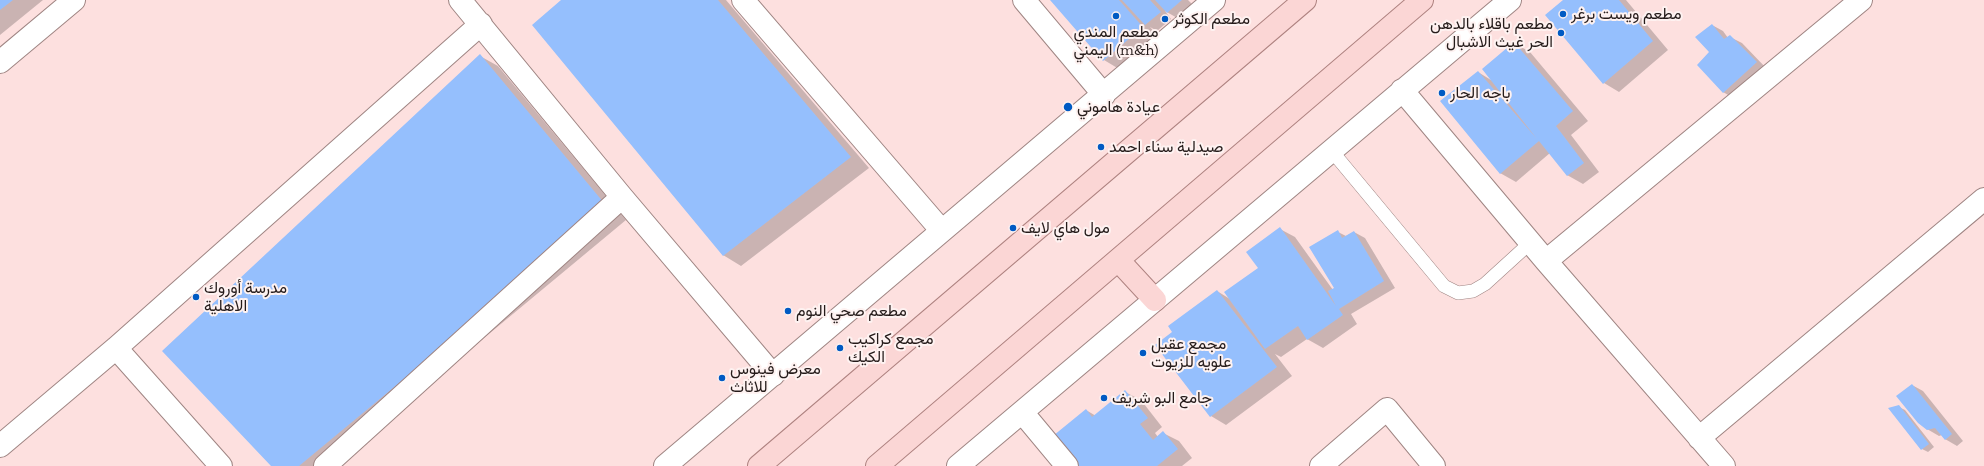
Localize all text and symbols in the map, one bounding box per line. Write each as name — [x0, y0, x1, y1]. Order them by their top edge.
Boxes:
place label: مطعم ويست برغر — [1571, 4, 1682, 24]
place label: مطعم الكوثر — [1173, 9, 1250, 29]
marker: مطعم ويست برغر — [1558, 9, 1568, 19]
marker: مطعم المندي اليمني (m&h) — [1111, 11, 1121, 21]
marker: مطعم الكوثر — [1160, 14, 1170, 24]
place label: مطعم باقلاء بالدهن الحر غيث الاشبال — [1430, 14, 1553, 52]
place label: مطعم المندي اليمني (m&h) — [1073, 22, 1159, 60]
marker: مطعم باقلاء بالدهن الحر غيث الاشبال — [1556, 28, 1566, 38]
place label: باجه الحار — [1450, 83, 1510, 103]
marker: باجه الحار — [1437, 88, 1447, 98]
place label: عيادة هاموني — [1077, 97, 1160, 117]
marker: عيادة هاموني — [1062, 101, 1074, 113]
place label: صيدلية سناء احمد — [1109, 137, 1223, 157]
marker: صيدلية سناء احمد — [1096, 142, 1106, 152]
place label: مول هاي لايف — [1021, 218, 1110, 238]
marker: مول هاي لايف — [1008, 223, 1018, 233]
place label: مدرسة أوروك الاهلية — [204, 278, 287, 316]
marker: مدرسة أوروك الاهلية — [191, 292, 201, 302]
place label: مطعم صحي النوم — [796, 301, 907, 321]
marker: مطعم صحي النوم — [783, 306, 793, 316]
place label: مجمع كراكيب الكيك — [848, 329, 934, 367]
place label: مجمع عقيل علويه للزيوت — [1151, 334, 1231, 372]
marker: مجمع كراكيب الكيك — [835, 343, 845, 353]
marker: مجمع عقيل علويه للزيوت — [1138, 348, 1148, 358]
place label: معرض فينوس للاثاث — [730, 359, 821, 397]
marker: معرض فينوس للاثاث — [717, 373, 727, 383]
place label: جامع البو شريف — [1112, 388, 1212, 408]
marker: جامع البو شريف — [1099, 393, 1109, 403]

